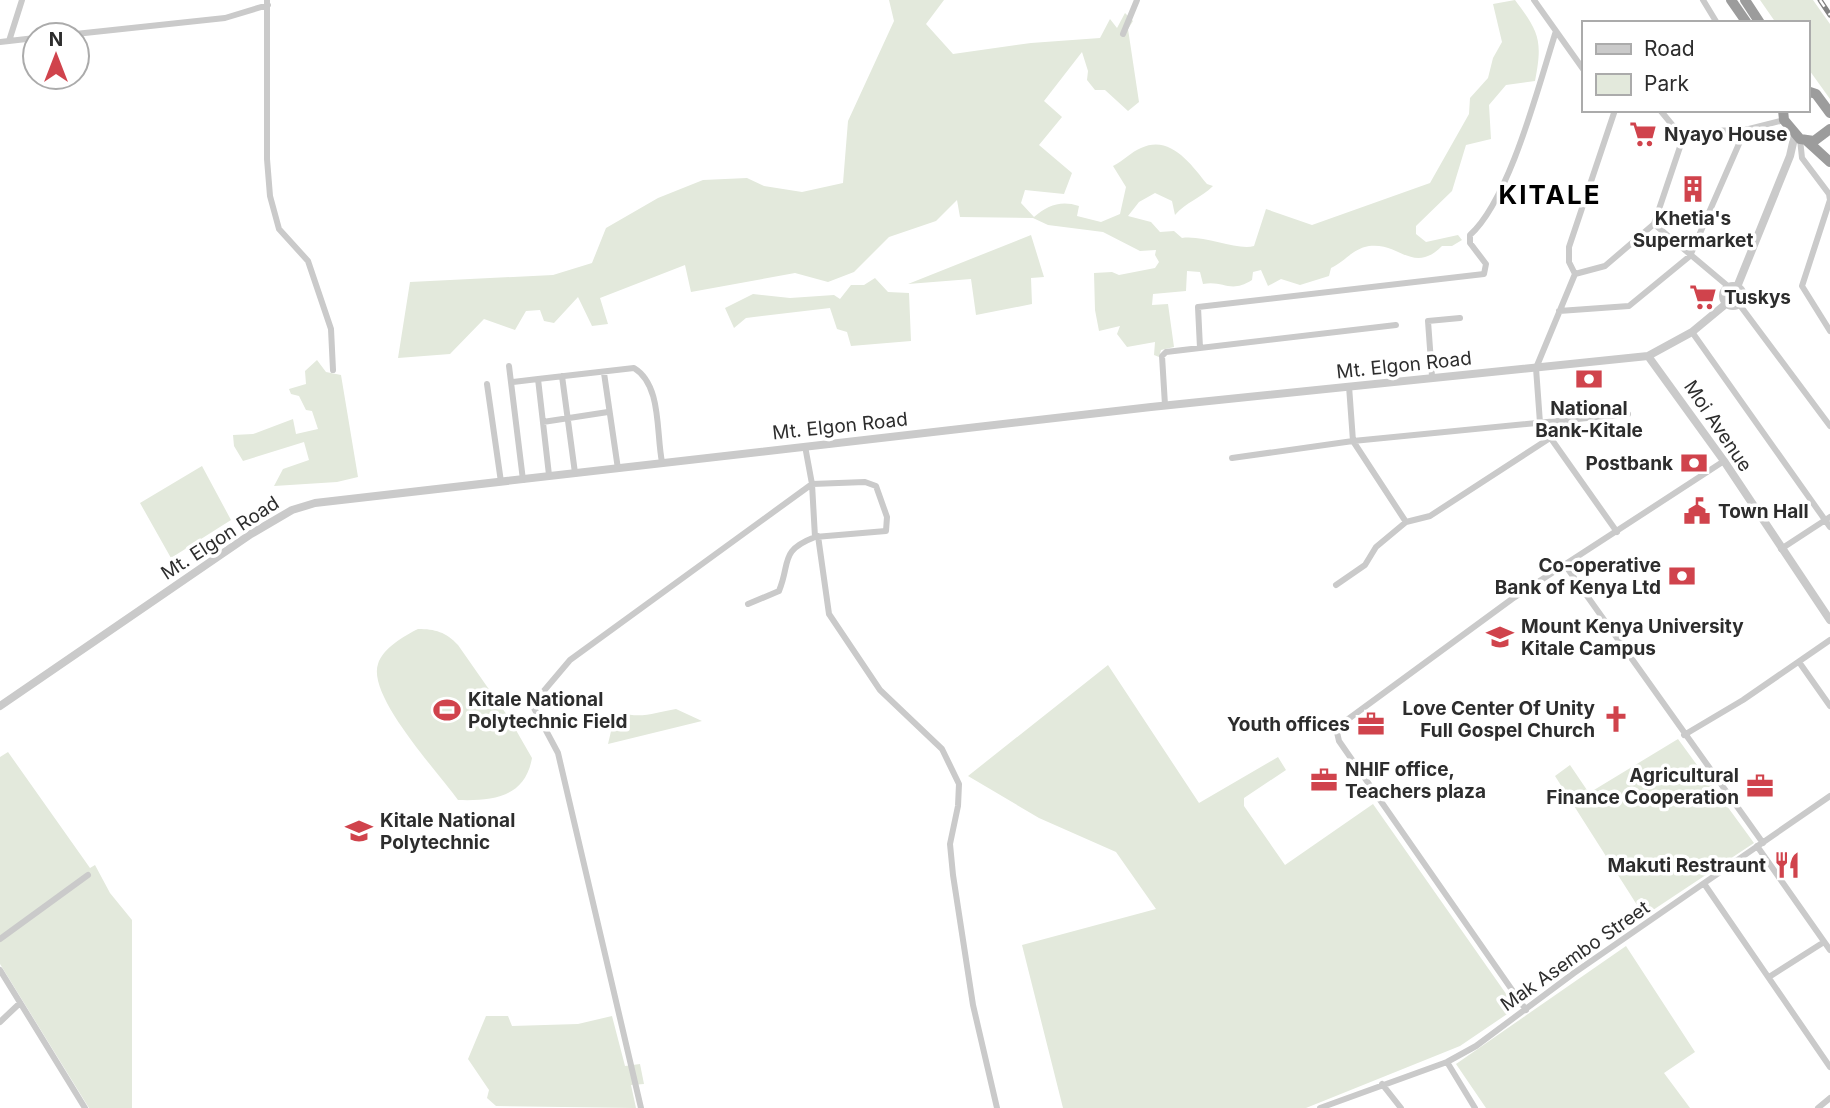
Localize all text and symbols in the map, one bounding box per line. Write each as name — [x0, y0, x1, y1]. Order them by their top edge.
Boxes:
north arrow — [21, 21, 91, 91]
legend — [1582, 21, 1809, 112]
text: N — [49, 28, 63, 51]
text: Road — [1644, 36, 1695, 61]
text: Park — [1644, 71, 1689, 96]
supermarket icon: Nyayo House — [1628, 119, 1658, 149]
place label: Nyayo House — [1664, 123, 1788, 146]
building icon: Khetia's Supermarket — [1678, 174, 1708, 204]
district label: KITALE — [1499, 179, 1601, 210]
place label: Khetia's Supermarket — [1633, 207, 1753, 252]
supermarket icon: Tuskys — [1688, 282, 1718, 312]
place label: Tuskys — [1724, 286, 1791, 309]
street label: Mt. Elgon Road — [1335, 346, 1473, 384]
bank icon: National Bank-Kitale — [1574, 364, 1604, 394]
street label: Moi Avenue — [1679, 376, 1757, 476]
place label: National Bank-Kitale — [1535, 397, 1643, 442]
street label: Mt. Elgon Road — [771, 407, 909, 445]
bank icon: Postbank — [1679, 448, 1709, 478]
place label: Postbank — [1586, 452, 1673, 475]
street label: Mt. Elgon Road — [157, 491, 283, 585]
public building icon: Town Hall — [1682, 496, 1712, 526]
place label: Town Hall — [1718, 500, 1809, 523]
place label: Co-operative Bank of Kenya Ltd — [1495, 554, 1661, 599]
bank icon: Co-operative Bank of Kenya Ltd — [1667, 561, 1697, 591]
place label: Mount Kenya University Kitale Campus — [1521, 615, 1744, 660]
school or university icon: Mount Kenya University Kitale Campus — [1485, 622, 1515, 652]
place label: Kitale National Polytechnic Field — [468, 688, 627, 733]
sports icon: Kitale National Polytechnic Field — [432, 695, 462, 725]
place label: Love Center Of Unity Full Gospel Church — [1402, 697, 1596, 742]
church icon: Love Center Of Unity Full Gospel Church — [1601, 704, 1631, 734]
office icon: Youth offices — [1356, 709, 1386, 739]
place label: Youth offices — [1227, 713, 1350, 736]
place label: NHIF office, Teachers plaza — [1345, 758, 1486, 803]
place label: Agricultural Finance Cooperation — [1546, 764, 1739, 809]
office icon: NHIF office, Teachers plaza — [1309, 765, 1339, 795]
office icon: Agricultural Finance Cooperation — [1745, 771, 1775, 801]
place label: Kitale National Polytechnic — [380, 809, 515, 854]
school or university icon: Kitale National Polytechnic — [344, 816, 374, 846]
restaurant icon: Makuti Restraunt — [1772, 850, 1802, 880]
place label: Makuti Restraunt — [1608, 854, 1766, 877]
street label: Mak Asembo Street — [1496, 896, 1654, 1016]

